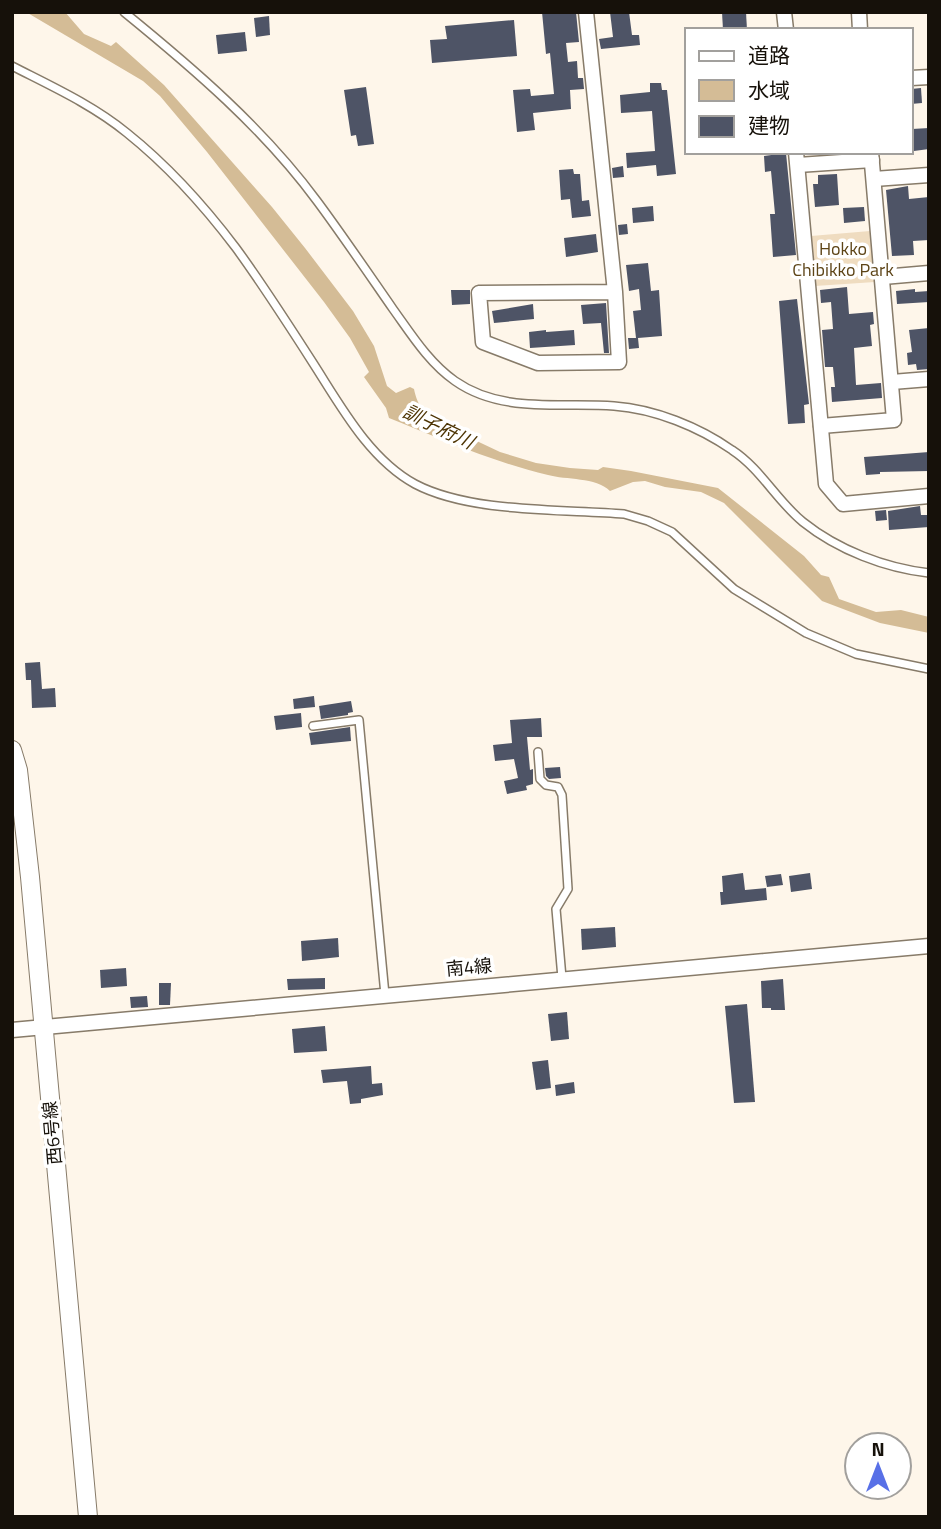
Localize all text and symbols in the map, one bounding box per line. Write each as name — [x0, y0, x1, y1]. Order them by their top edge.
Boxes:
legend — [685, 28, 913, 154]
text: 道路 — [748, 39, 790, 71]
text: 水域 — [748, 74, 790, 106]
text: 建物 — [748, 109, 790, 141]
park label: Hokko Chibikko Park — [792, 235, 894, 283]
water label: 訓子府川 — [398, 396, 481, 457]
street label: 南4線 — [445, 952, 493, 982]
street label: 西6号線 — [36, 1100, 68, 1166]
north arrow — [843, 1431, 913, 1501]
text: N — [871, 1434, 885, 1463]

